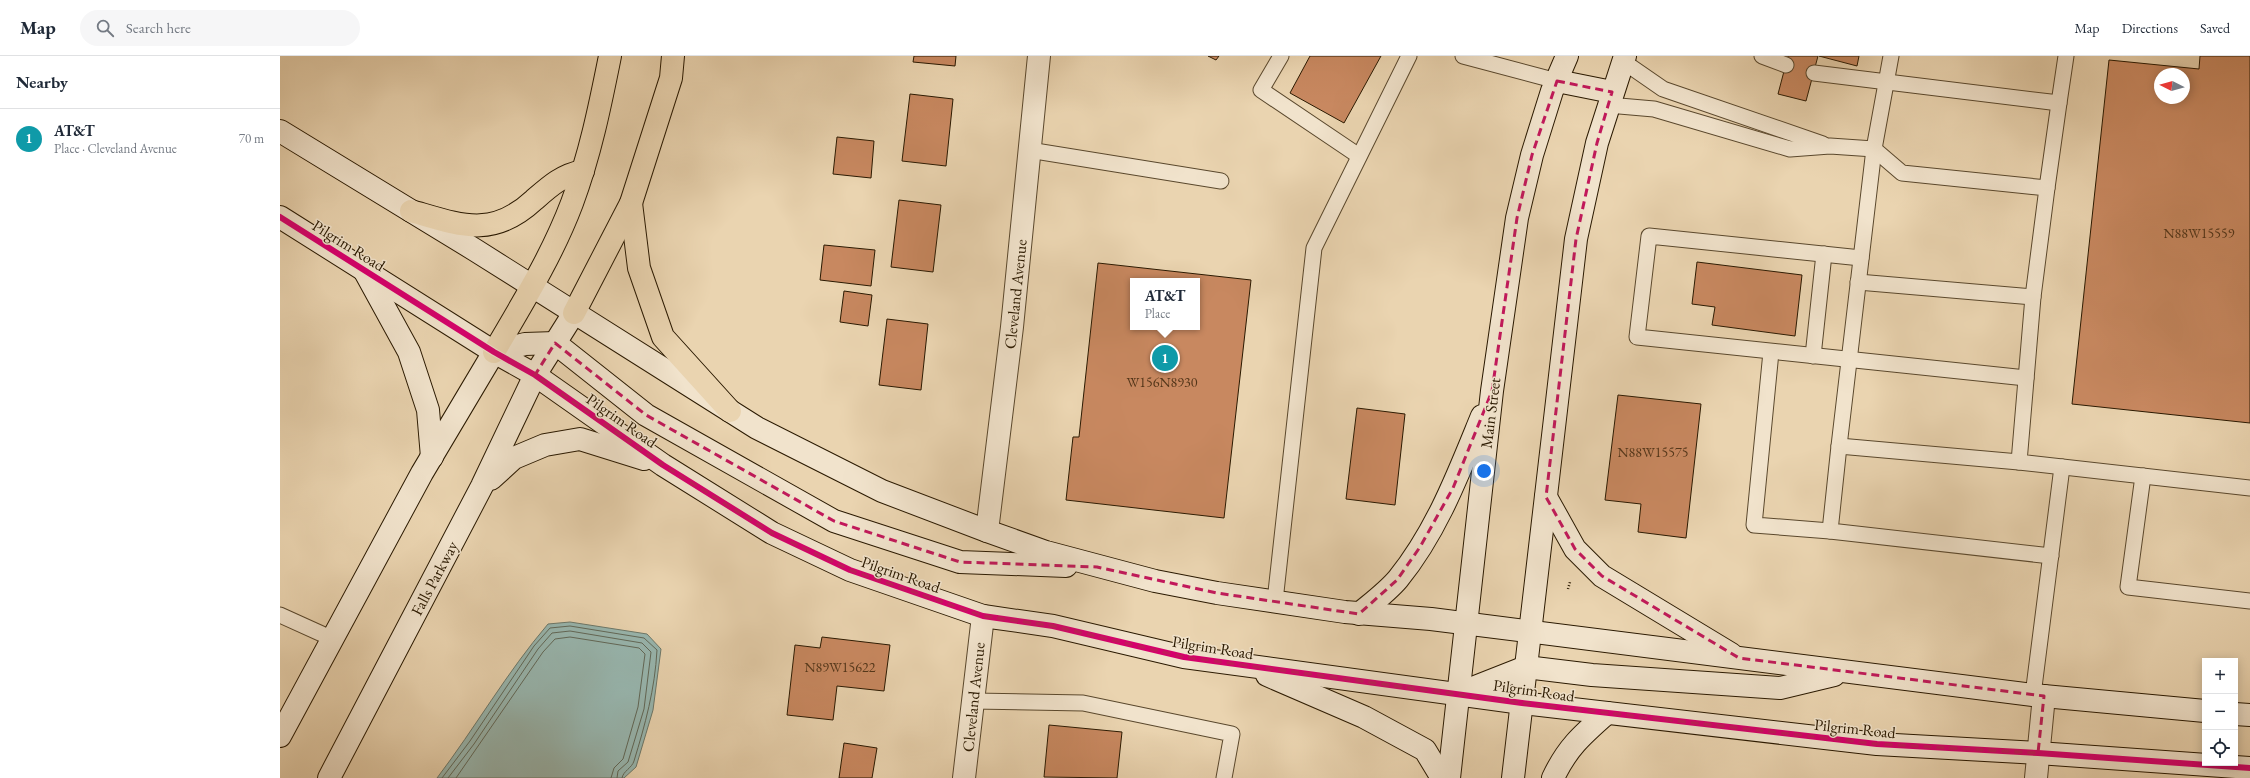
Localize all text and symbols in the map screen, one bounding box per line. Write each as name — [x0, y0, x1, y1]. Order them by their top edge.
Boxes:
search box — [80, 10, 360, 46]
text: Map — [20, 15, 56, 40]
icon: search — [94, 17, 116, 39]
text: Search here — [126, 18, 191, 37]
text: Map — [2074, 19, 2100, 37]
text: Directions — [2122, 19, 2178, 37]
text: Saved — [2200, 19, 2230, 37]
north arrow — [2154, 68, 2190, 104]
text: Nearby — [16, 71, 68, 93]
text: AT&T — [54, 121, 95, 140]
text: 1 — [26, 130, 32, 147]
text: 70 m — [239, 130, 264, 147]
text: Place · Cleveland Avenue — [54, 140, 177, 157]
street label: Pilgrim Road — [308, 215, 390, 277]
house number: N88W15559 — [2164, 224, 2235, 242]
street label: Cleveland Avenue — [999, 238, 1032, 350]
popup — [1130, 278, 1200, 330]
text: AT&T — [1145, 286, 1185, 305]
text: Place — [1145, 305, 1170, 322]
pin: 1 — [1152, 343, 1178, 373]
house number: W156N8930 — [1127, 373, 1198, 391]
street label: Main Street — [1476, 376, 1505, 450]
street label: Pilgrim Road — [582, 388, 662, 453]
house number: N88W15575 — [1618, 443, 1688, 461]
your location — [1474, 461, 1494, 481]
street label: Falls Parkway — [406, 537, 463, 619]
street label: Pilgrim Road — [859, 551, 944, 598]
street label: Pilgrim Road — [1171, 631, 1256, 664]
street label: Cleveland Avenue — [957, 641, 990, 753]
house number: N89W15622 — [805, 658, 876, 676]
map controls — [2202, 658, 2238, 766]
button: + — [2202, 658, 2238, 694]
street label: Pilgrim Road — [1492, 674, 1577, 707]
button: − — [2202, 694, 2238, 730]
street label: Pilgrim Road — [1813, 714, 1898, 743]
button: locate — [2202, 730, 2238, 766]

